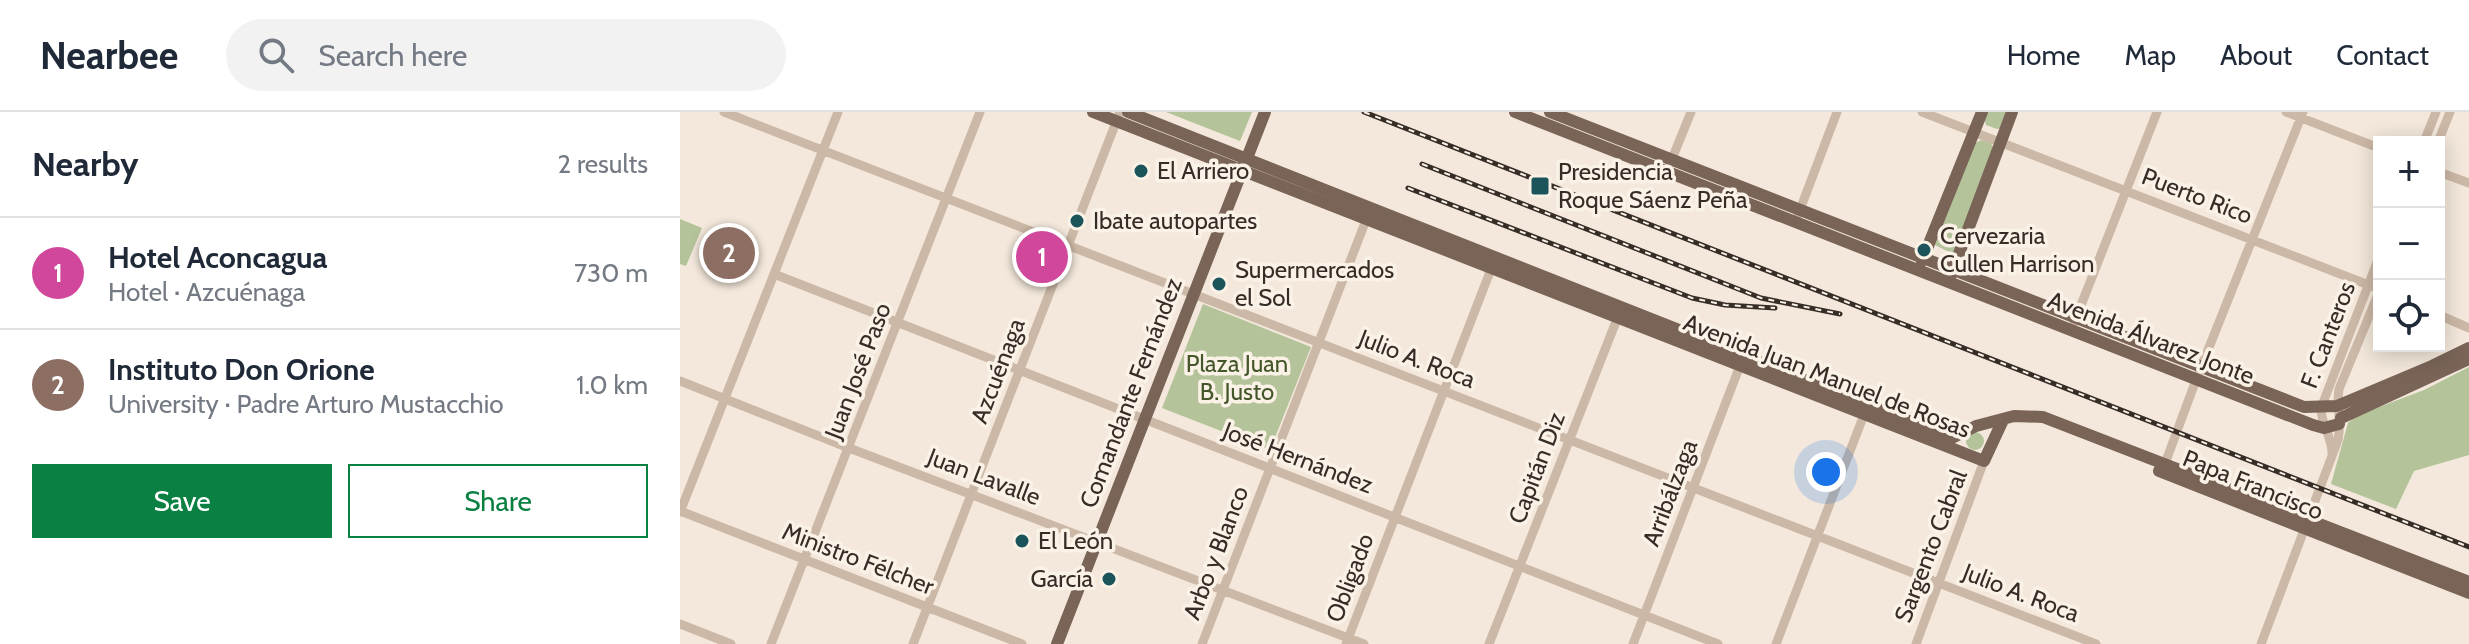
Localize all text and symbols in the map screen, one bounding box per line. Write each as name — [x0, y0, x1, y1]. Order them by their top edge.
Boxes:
search box — [226, 19, 786, 91]
text: Nearbee — [40, 32, 178, 79]
icon: search — [254, 33, 298, 77]
text: Search here — [318, 37, 467, 74]
text: Home — [2007, 38, 2080, 72]
text: Map — [2124, 38, 2176, 72]
text: About — [2220, 38, 2292, 72]
text: Contact — [2336, 38, 2429, 72]
map controls — [2373, 136, 2445, 352]
button: + — [2373, 136, 2445, 208]
text: Nearby — [32, 143, 139, 185]
text: 2 results — [557, 148, 648, 180]
place label: El Arriero — [1157, 156, 1249, 185]
place label: Presidencia Roque Sáenz Peña — [1558, 157, 1748, 214]
street label: Puerto Rico — [2138, 161, 2257, 230]
marker: El Arriero — [1132, 162, 1150, 180]
marker: Presidencia Roque Sáenz Peña — [1529, 175, 1551, 197]
place label: Ibate autopartes — [1093, 206, 1257, 235]
button: − — [2373, 208, 2445, 280]
marker: Ibate autopartes — [1068, 212, 1086, 230]
place label: Cervezaria Cullen Harrison — [1940, 221, 2094, 278]
pin: 2 — [703, 223, 755, 283]
pin: 1 — [1016, 227, 1068, 287]
text: Hotel Aconcagua — [108, 239, 328, 276]
marker: Cervezaria Cullen Harrison — [1915, 241, 1933, 259]
place label: Supermercados el Sol — [1235, 255, 1394, 312]
text: 1 — [53, 257, 63, 289]
text: 730 m — [574, 257, 648, 289]
street label: Comandante Fernández — [1073, 274, 1188, 512]
marker: Supermercados el Sol — [1210, 275, 1228, 293]
text: Hotel · Azcuénaga — [108, 276, 305, 308]
street label: F. Canteros — [2294, 278, 2361, 392]
button: locate — [2373, 280, 2445, 352]
street label: Avenida Álvarez Jonte — [2044, 285, 2258, 390]
street label: Juan José Paso — [818, 299, 897, 444]
street label: Avenida Juan Manuel de Rosas — [1680, 307, 1975, 444]
street label: Azcuénaga — [964, 314, 1031, 427]
street label: Julio A. Roca — [1354, 323, 1480, 394]
park label: Plaza Juan B. Justo — [1186, 349, 1288, 406]
text: Instituto Don Orione — [108, 351, 375, 388]
text: 2 — [51, 369, 65, 401]
text: 1.0 km — [576, 369, 648, 401]
text: University · Padre Arturo Mustacchio — [108, 388, 503, 420]
street label: Capitán Diz — [1502, 408, 1571, 528]
street label: José Hernández — [1218, 415, 1377, 499]
street label: Arribálzaga — [1636, 435, 1703, 550]
street label: Juan Lavalle — [923, 441, 1045, 511]
street label: Papa Francisco — [2179, 443, 2328, 526]
your location — [1806, 452, 1846, 492]
button: Save — [32, 464, 332, 538]
button: Share — [348, 464, 648, 538]
street label: Sargento Cabral — [1888, 465, 1973, 626]
street label: Arbo y Blanco — [1177, 482, 1254, 624]
street label: Ministro Félcher — [778, 516, 938, 601]
place label: El León — [1038, 526, 1113, 555]
street label: Obligado — [1319, 529, 1380, 626]
marker: El León — [1013, 532, 1031, 550]
street label: Julio A. Roca — [1958, 557, 2084, 628]
place label: García — [1031, 564, 1093, 593]
marker: García — [1100, 570, 1118, 588]

